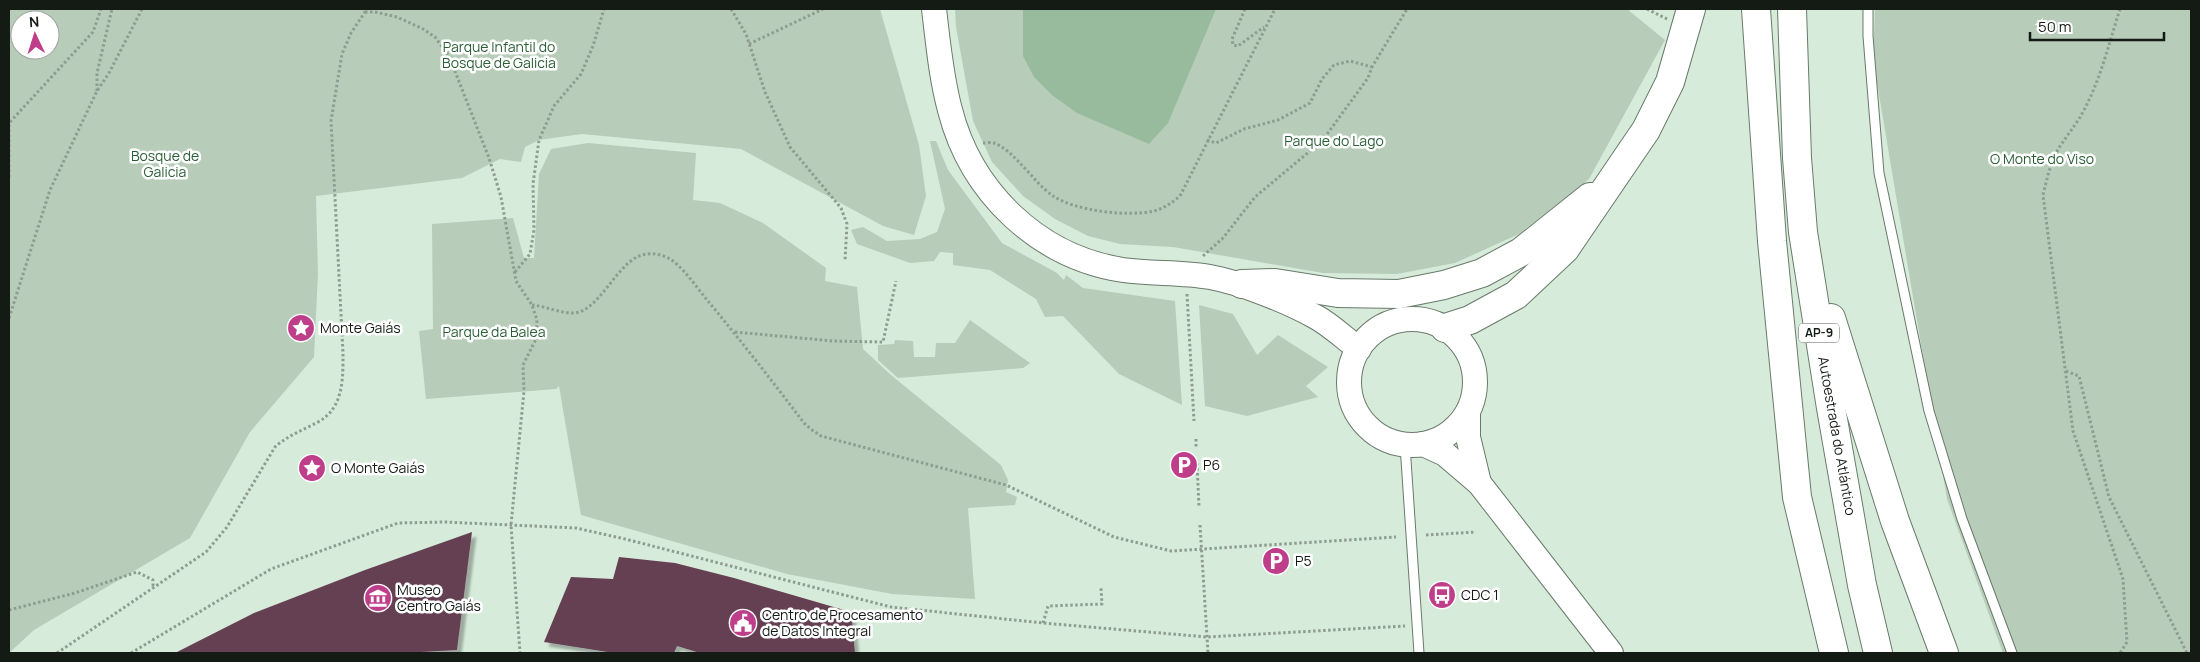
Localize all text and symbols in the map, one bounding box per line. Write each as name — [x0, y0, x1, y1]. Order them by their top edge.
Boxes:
north arrow — [10, 10, 60, 60]
scale bar — [2030, 10, 2164, 42]
text: N — [28, 12, 40, 31]
text: 50 m — [2038, 16, 2072, 37]
park label: Parque Infantil do Bosque de Galicia — [442, 37, 556, 72]
park label: Parque do Lago — [1284, 131, 1384, 150]
park label: Bosque de Galicia — [131, 146, 199, 181]
park label: O Monte do Viso — [1990, 149, 2094, 168]
place icon: Monte Gaiás — [286, 313, 316, 343]
place label: Monte Gaiás — [320, 318, 401, 337]
park label: Parque da Balea — [443, 322, 545, 341]
road number: AP-9 — [1799, 323, 1839, 342]
street label: Autoestrada do Atlántico — [1814, 355, 1861, 517]
parking icon: P6 — [1169, 450, 1199, 480]
place icon: O Monte Gaiás — [297, 453, 327, 483]
place label: P6 — [1203, 455, 1220, 474]
place label: O Monte Gaiás — [331, 458, 425, 477]
parking icon: P5 — [1261, 546, 1291, 576]
place label: P5 — [1295, 551, 1312, 570]
place label: Museo Centro Gaiás — [397, 580, 481, 615]
bus stop icon: CDC 1 — [1427, 580, 1457, 610]
museum icon: Museo Centro Gaiás — [363, 583, 393, 613]
place label: CDC 1 — [1461, 585, 1499, 604]
place label: Centro de Procesamento de Datos Integral — [762, 605, 923, 640]
public building icon: Centro de Procesamento de Datos Integral — [728, 608, 758, 638]

